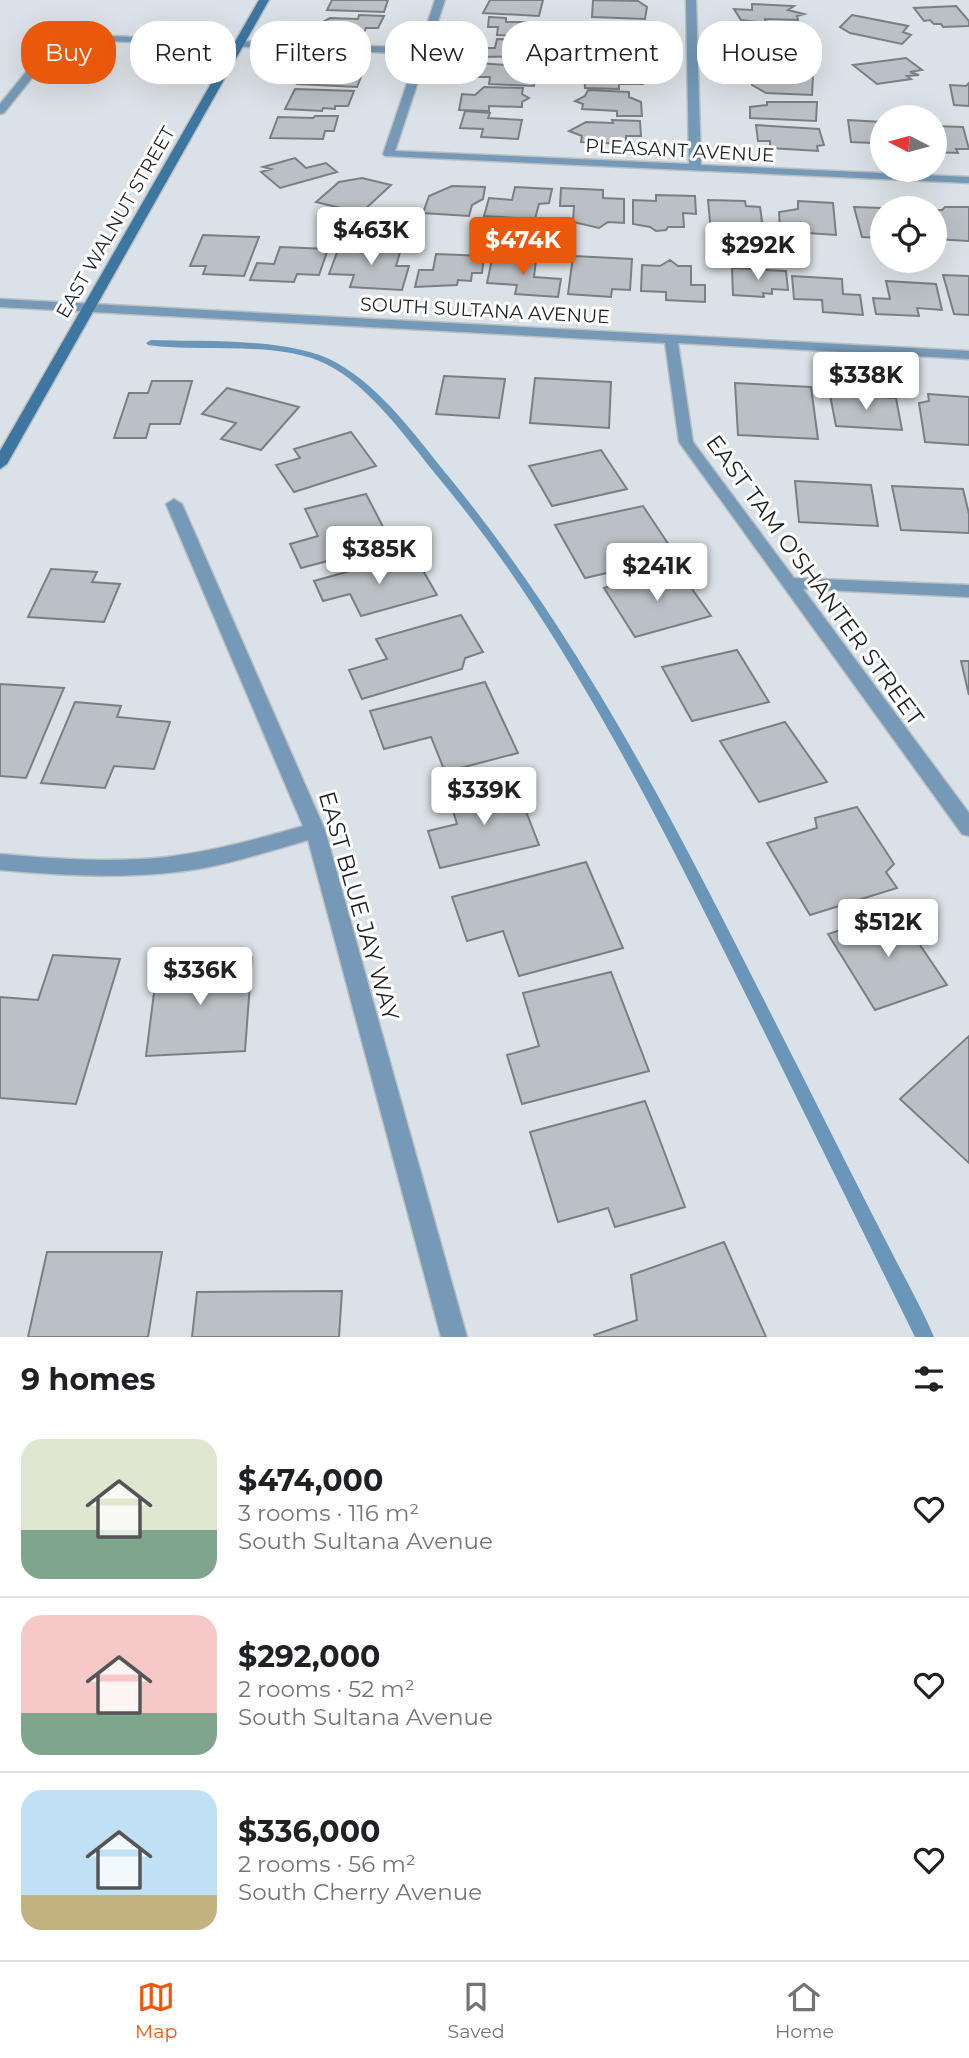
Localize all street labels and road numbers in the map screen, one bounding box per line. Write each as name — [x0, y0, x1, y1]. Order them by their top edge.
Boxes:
street label: EAST WALNUT STREET — [51, 122, 180, 322]
street label: PLEASANT AVENUE — [585, 134, 775, 167]
street label: SOUTH SULTANA AVENUE — [360, 292, 610, 329]
street label: EAST TAM O'SHANTER STREET — [700, 429, 930, 731]
street label: EAST BLUE JAY WAY — [313, 788, 405, 1024]

